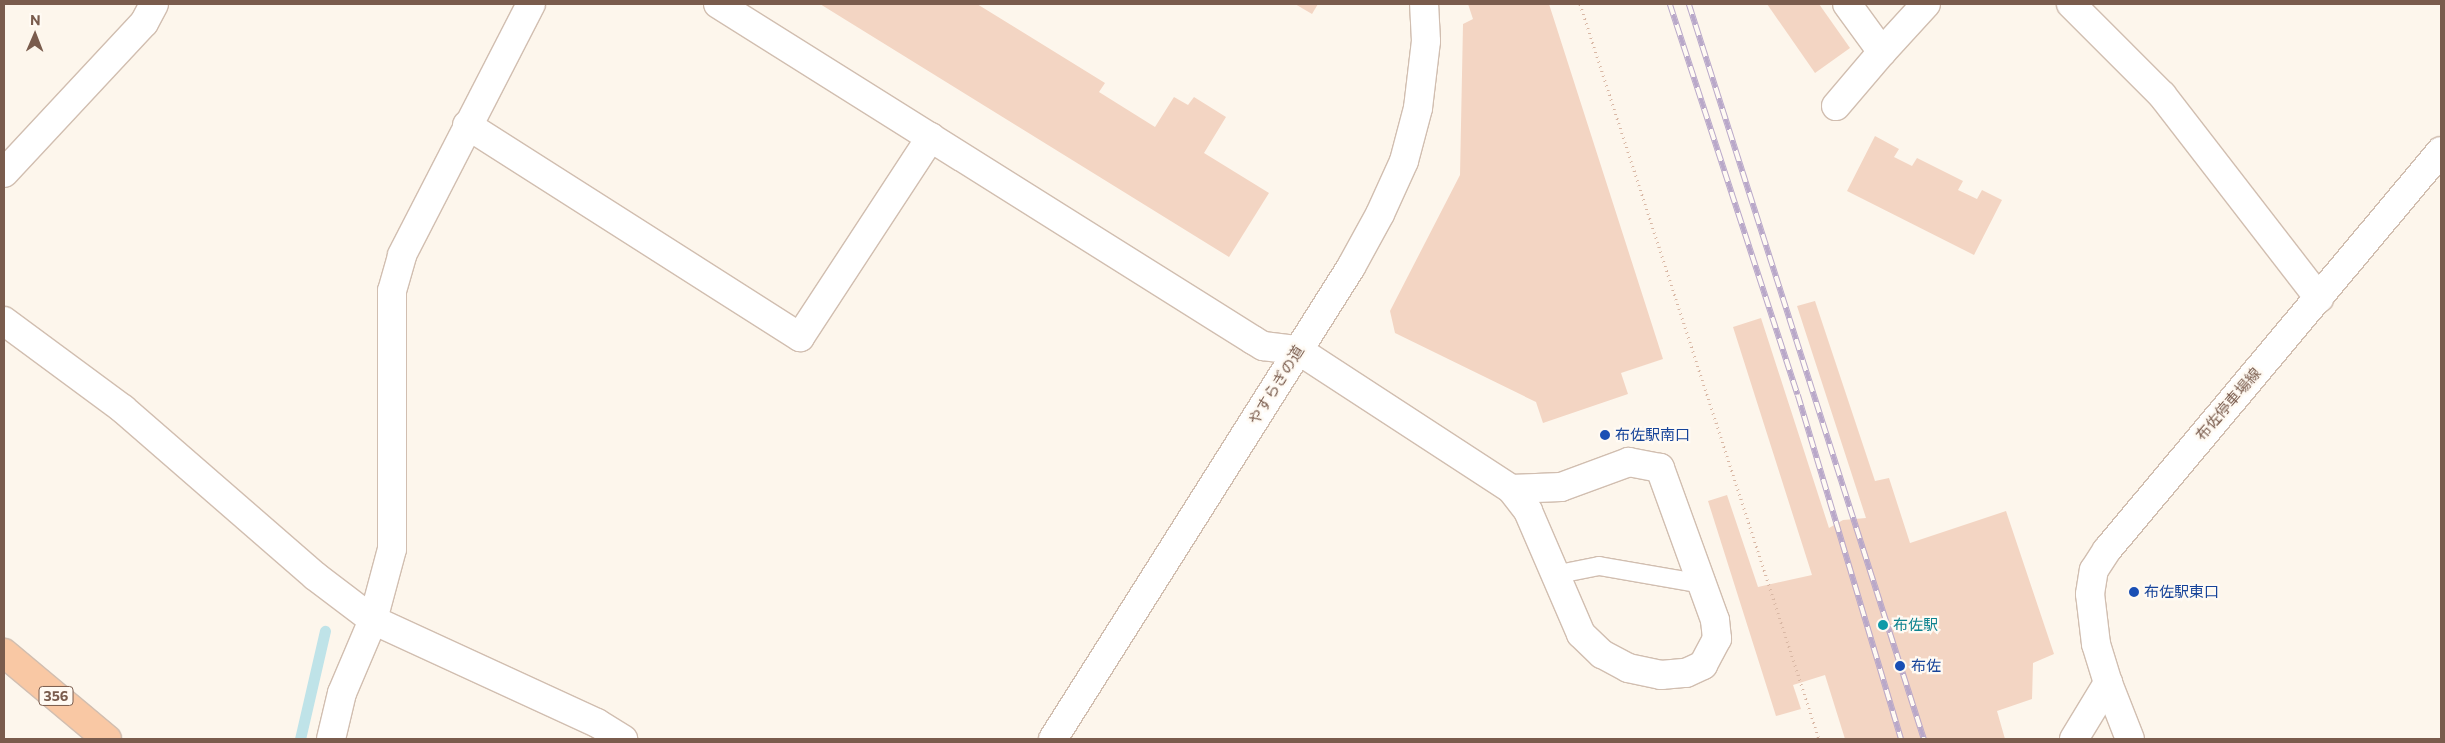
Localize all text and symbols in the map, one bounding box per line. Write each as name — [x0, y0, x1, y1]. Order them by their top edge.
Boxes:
north arrow — [10, 10, 60, 60]
text: N — [30, 11, 41, 28]
street label: やすらぎの道 — [1245, 342, 1307, 428]
street label: 布佐停車場線 — [2192, 364, 2264, 444]
place label: 布佐駅南口 — [1615, 426, 1690, 444]
marker: 布佐駅南口 — [1599, 429, 1611, 441]
place label: 布佐駅東口 — [2144, 583, 2219, 601]
marker: 布佐駅東口 — [2128, 586, 2140, 598]
place label: 布佐駅 — [1893, 616, 1938, 634]
marker: 布佐駅 — [1877, 619, 1889, 631]
place label: 布佐 — [1911, 657, 1941, 675]
marker: 布佐 — [1893, 659, 1907, 673]
road number: 356 — [38, 684, 74, 708]

